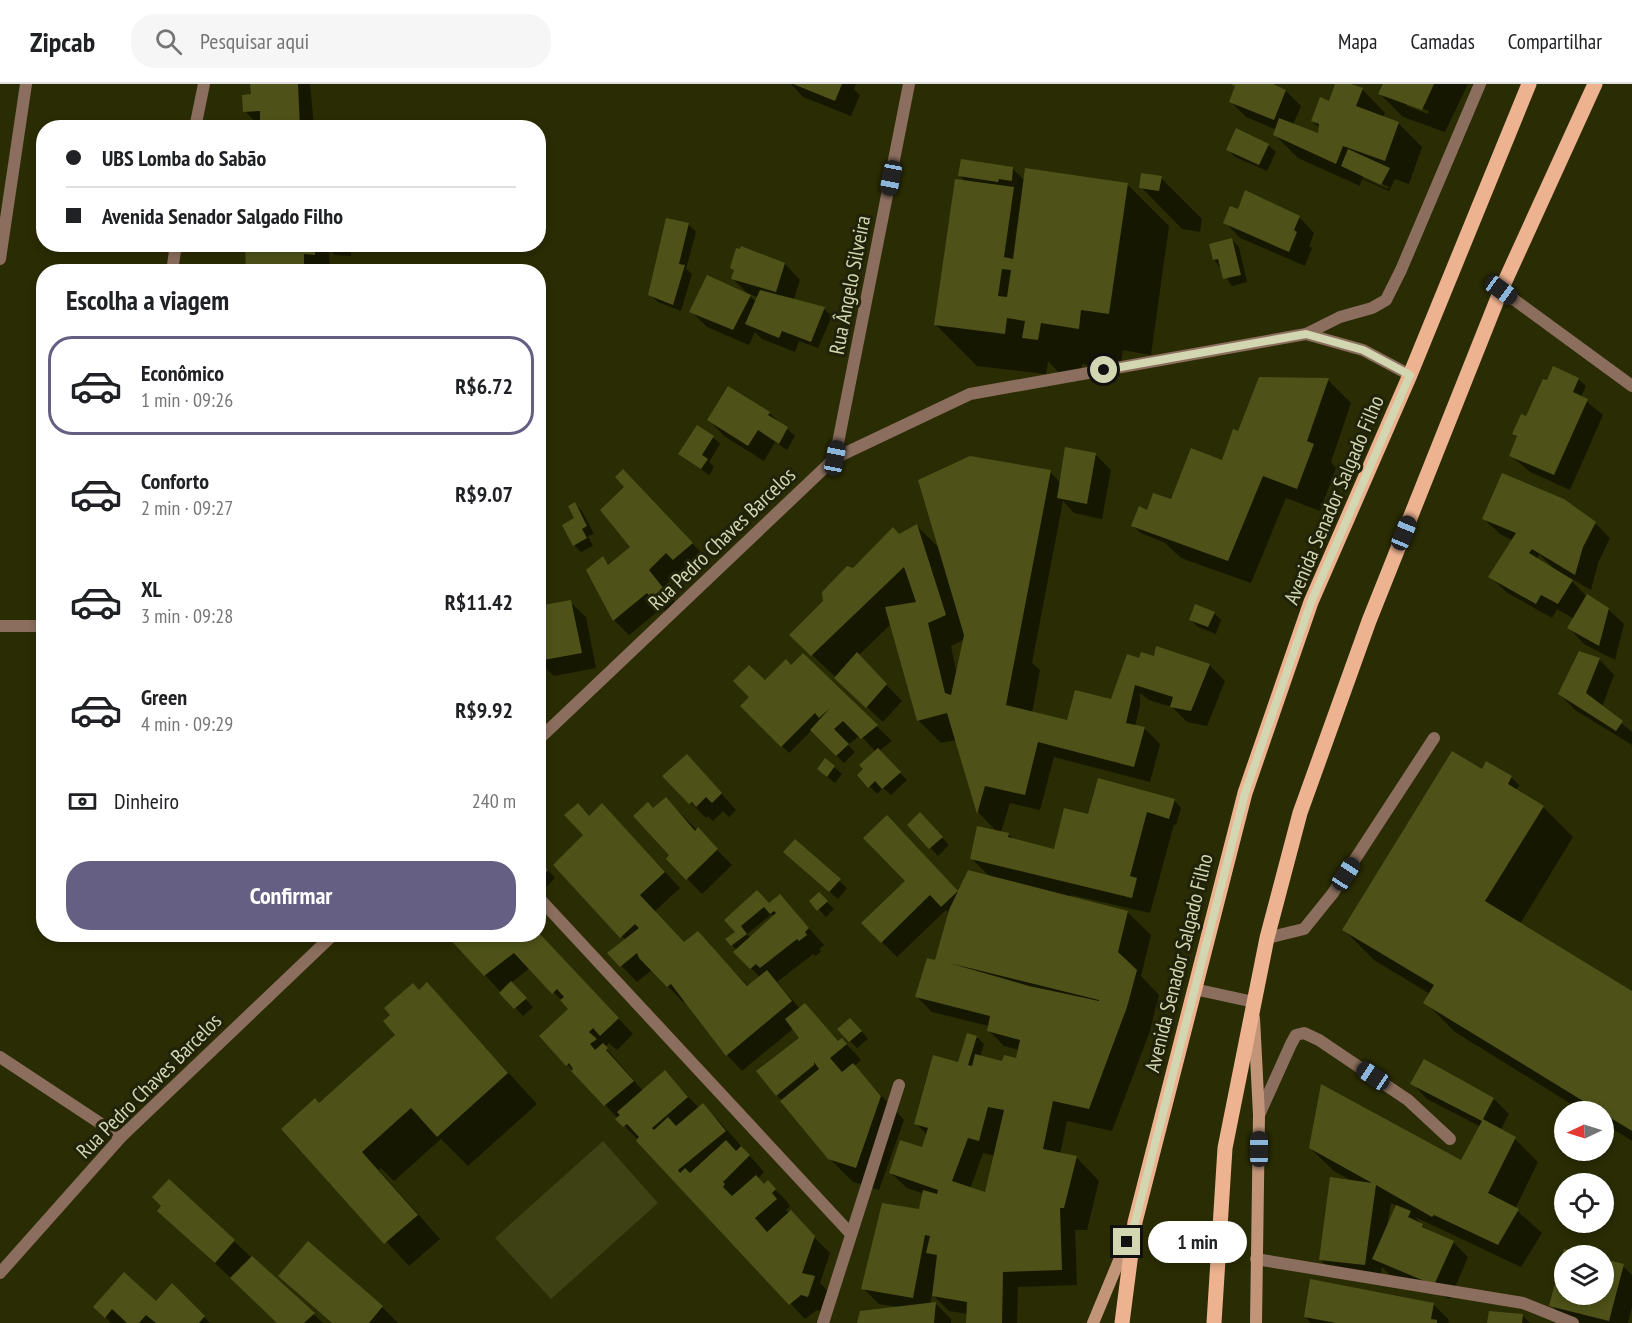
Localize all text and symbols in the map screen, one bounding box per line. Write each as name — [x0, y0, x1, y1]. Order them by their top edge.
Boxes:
search box — [131, 14, 551, 68]
text: Zipcab — [30, 23, 95, 60]
icon: search — [152, 25, 185, 58]
text: Pesquisar aqui — [200, 27, 309, 55]
text: Mapa — [1338, 28, 1377, 55]
text: Camadas — [1410, 28, 1475, 55]
text: Compartilhar — [1508, 28, 1602, 55]
text: UBS Lomba do Sabão — [102, 144, 266, 172]
car — [879, 159, 903, 197]
text: Avenida Senador Salgado Filho — [102, 202, 343, 230]
street label: Rua Ângelo Silveira — [823, 213, 876, 357]
car — [1481, 272, 1521, 308]
text: Escolha a viagem — [66, 283, 229, 317]
route start — [1090, 356, 1117, 383]
icon: car — [69, 359, 123, 413]
text: Econômico — [141, 359, 224, 387]
text: R$6.72 — [455, 372, 513, 400]
text: 1 min · 09:26 — [141, 387, 233, 413]
street label: Avenida Senador Salgado Filho — [1277, 391, 1390, 608]
car — [823, 439, 847, 477]
street label: Rua Pedro Chaves Barcelos — [642, 461, 801, 616]
icon: car — [69, 467, 123, 521]
text: Conforto — [141, 467, 209, 495]
text: R$9.07 — [455, 480, 513, 508]
text: 2 min · 09:27 — [141, 495, 233, 521]
car — [1389, 513, 1419, 553]
icon: car — [69, 575, 123, 629]
text: XL — [141, 575, 162, 603]
text: R$11.42 — [445, 588, 513, 616]
text: 3 min · 09:28 — [141, 603, 233, 629]
icon: car — [69, 683, 123, 737]
text: Green — [141, 683, 187, 711]
text: R$9.92 — [455, 696, 513, 724]
text: 4 min · 09:29 — [141, 711, 233, 737]
icon: cash — [66, 785, 99, 818]
text: Dinheiro — [114, 787, 179, 815]
text: 240 m — [472, 788, 516, 814]
street label: Avenida Senador Salgado Filho — [1138, 851, 1219, 1075]
car — [1329, 854, 1363, 894]
button: Confirmar — [66, 861, 516, 930]
street label: Rua Pedro Chaves Barcelos — [70, 1007, 227, 1164]
car — [1353, 1058, 1393, 1094]
north arrow — [1554, 1101, 1614, 1161]
map controls — [1554, 1101, 1614, 1305]
car — [1250, 1131, 1268, 1167]
button: locate — [1554, 1173, 1614, 1233]
callout: 1 min — [1148, 1221, 1247, 1263]
route end — [1113, 1228, 1140, 1255]
text: 1 min — [1177, 1229, 1218, 1255]
button: layers — [1554, 1245, 1614, 1305]

